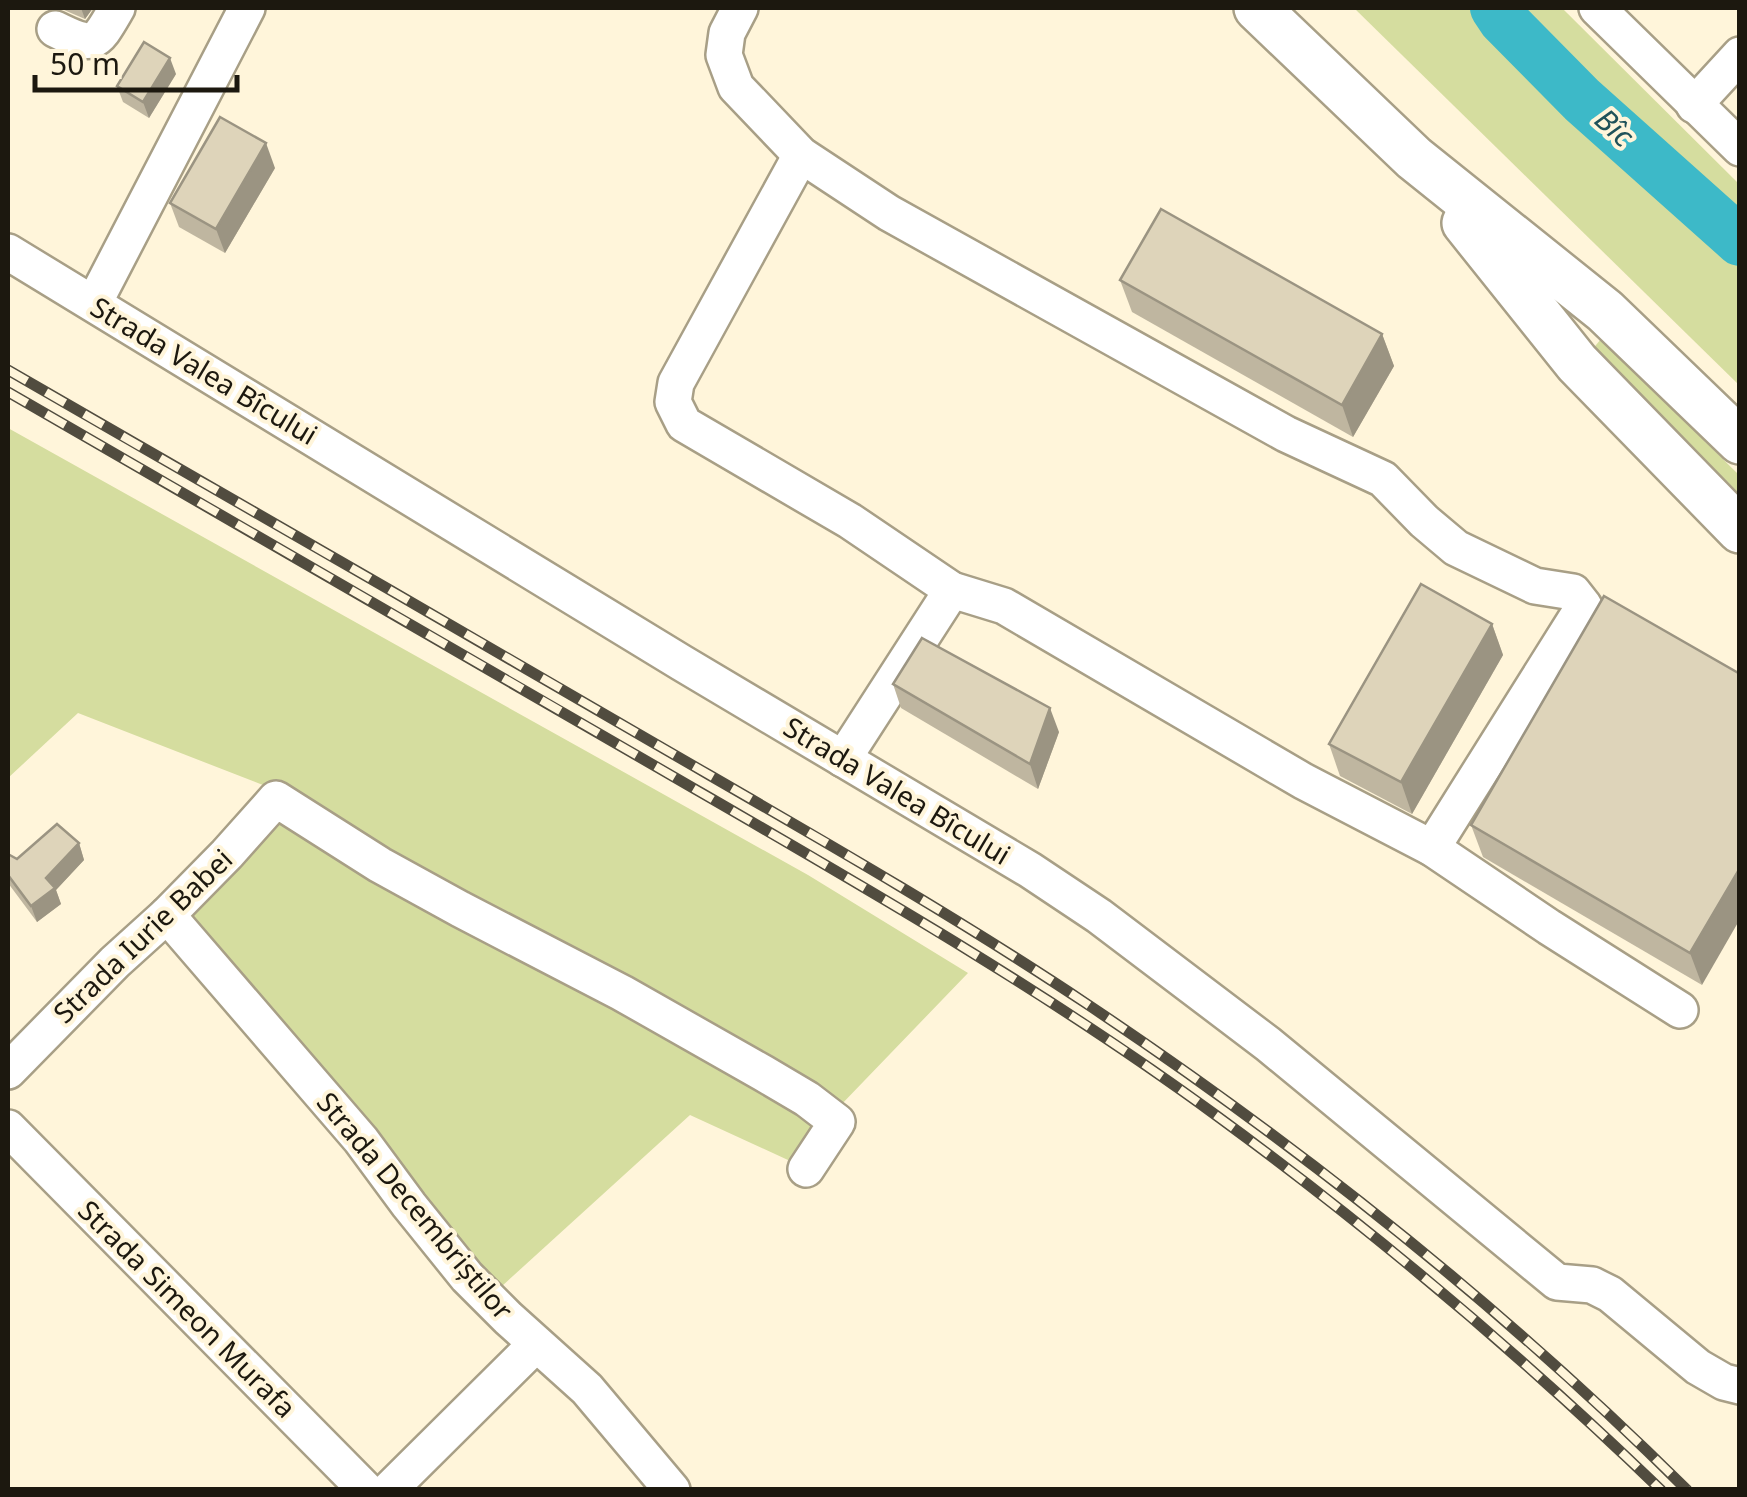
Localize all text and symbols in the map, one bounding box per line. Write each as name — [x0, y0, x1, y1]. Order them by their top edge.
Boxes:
scale bar — [35, 30, 238, 92]
text: 50 m — [50, 43, 120, 84]
water label: Bîc — [1587, 98, 1644, 156]
street label: Strada Valea Bîcului — [84, 287, 325, 453]
street label: Strada Valea Bîcului — [777, 707, 1018, 873]
street label: Strada Iurie Babei — [45, 840, 240, 1031]
street label: Strada Decembriștilor — [309, 1083, 523, 1328]
street label: Strada Simeon Murafa — [71, 1191, 305, 1425]

